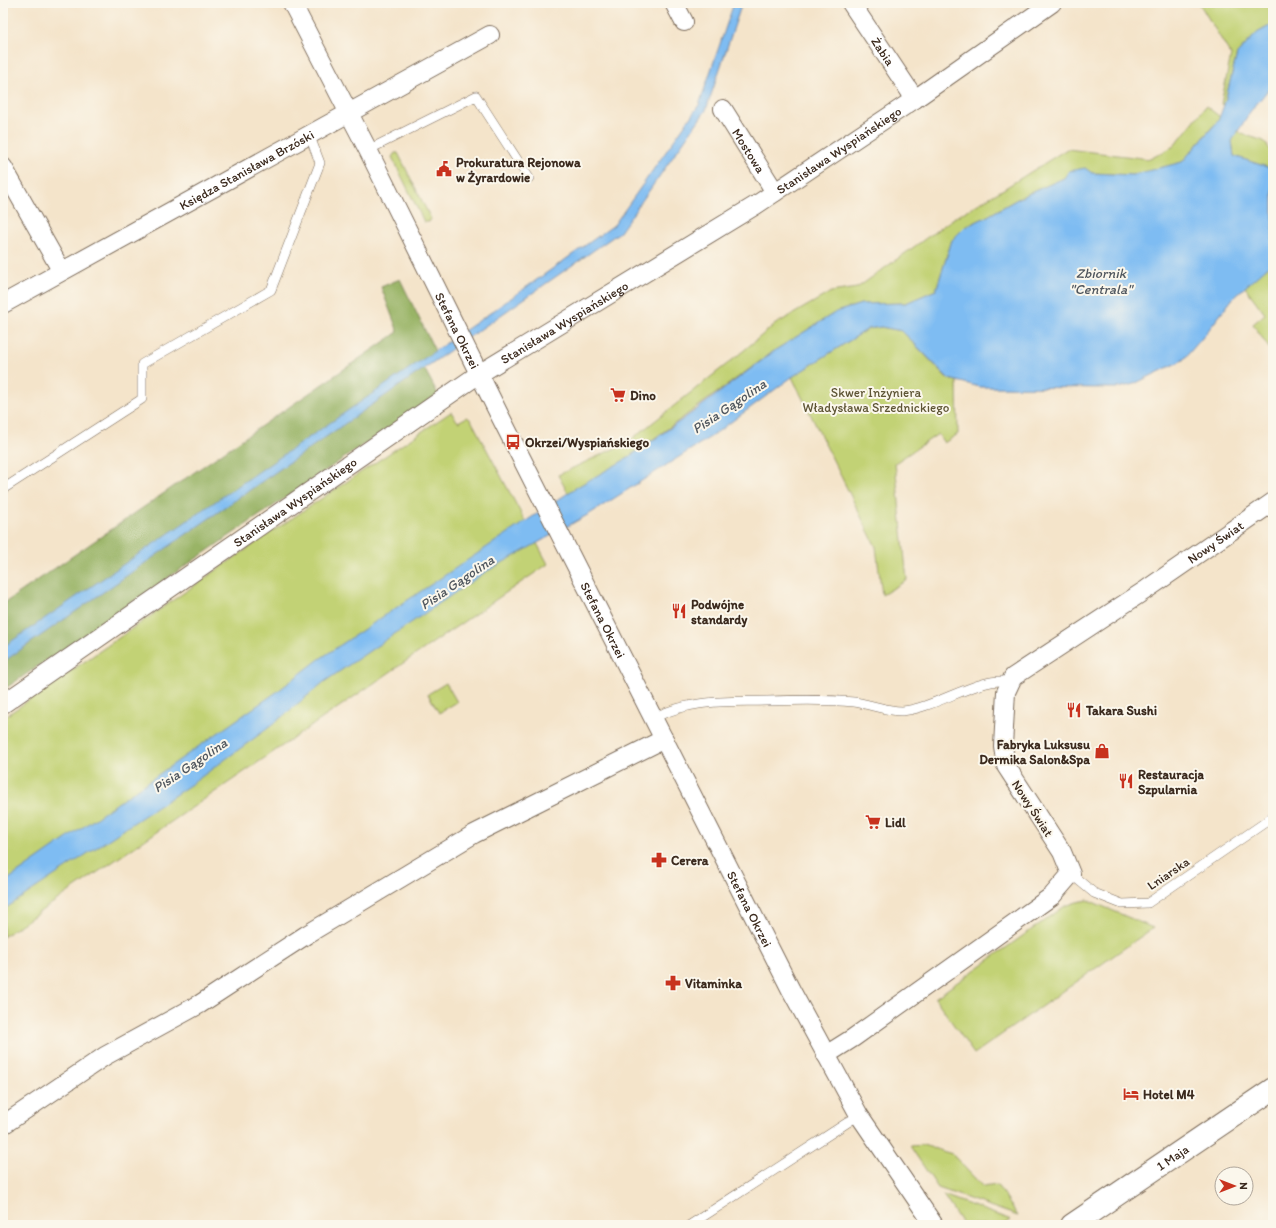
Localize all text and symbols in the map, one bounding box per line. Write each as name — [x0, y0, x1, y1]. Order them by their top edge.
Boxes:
street label: Żabia — [868, 34, 898, 69]
street label: Stanisława Wyspiańskiego — [774, 103, 904, 197]
street label: Mostowa — [729, 126, 768, 176]
street label: Księdza Stanisława Brzóski — [177, 127, 317, 213]
place label: Prokuratura Rejonowa w Żyrardowie — [456, 155, 581, 186]
public building icon: Prokuratura Rejonowa w Żyrardowie — [435, 160, 453, 178]
water label: Zbiornik "Centrala" — [1070, 265, 1134, 298]
street label: Stanisława Wyspiańskiego — [498, 278, 631, 367]
street label: Stefana Okrzei — [432, 290, 482, 371]
water label: Pisia Gągolina — [689, 375, 770, 437]
park label: Skwer Inżyniera Władysława Srzednickiego — [803, 385, 950, 415]
supermarket icon: Dino — [609, 386, 627, 404]
place label: Dino — [630, 388, 656, 403]
bus stop icon: Okrzei/Wyspiańskiego — [504, 433, 522, 451]
place label: Okrzei/Wyspiańskiego — [525, 435, 649, 451]
street label: Stanisława Wyspiańskiego — [230, 454, 360, 550]
street label: Nowy Świat — [1185, 518, 1246, 567]
water label: Pisia Gągolina — [417, 551, 498, 613]
street label: Stefana Okrzei — [577, 579, 628, 661]
place label: Podwójne standardy — [691, 597, 748, 628]
restaurant icon: Podwójne standardy — [670, 602, 688, 620]
restaurant icon: Takara Sushi — [1065, 701, 1083, 719]
place label: Takara Sushi — [1085, 703, 1157, 718]
water label: Pisia Gągolina — [150, 734, 231, 796]
place label: Fabryka Luksusu Dermika Salon&Spa — [979, 737, 1091, 768]
shop icon: Fabryka Luksusu Dermika Salon&Spa — [1093, 742, 1111, 760]
place label: Restauracja Szpularnia — [1138, 767, 1204, 798]
restaurant icon: Restauracja Szpularnia — [1117, 772, 1135, 790]
street label: Nowy Świat — [1009, 777, 1056, 839]
supermarket icon: Lidl — [864, 813, 882, 831]
place label: Lidl — [885, 815, 906, 830]
pharmacy icon: Cerera — [650, 851, 668, 869]
place label: Cerera — [671, 853, 709, 868]
street label: Lniarska — [1144, 854, 1193, 893]
street label: Stefana Okrzei — [724, 868, 775, 950]
pharmacy icon: Vitaminka — [664, 974, 682, 992]
place label: Vitaminka — [685, 976, 742, 991]
hotel icon: Hotel M4 — [1122, 1085, 1140, 1103]
place label: Hotel M4 — [1143, 1087, 1195, 1102]
street label: 1 Maja — [1154, 1141, 1192, 1174]
north arrow — [1214, 1166, 1254, 1206]
text: N — [1237, 1182, 1250, 1190]

